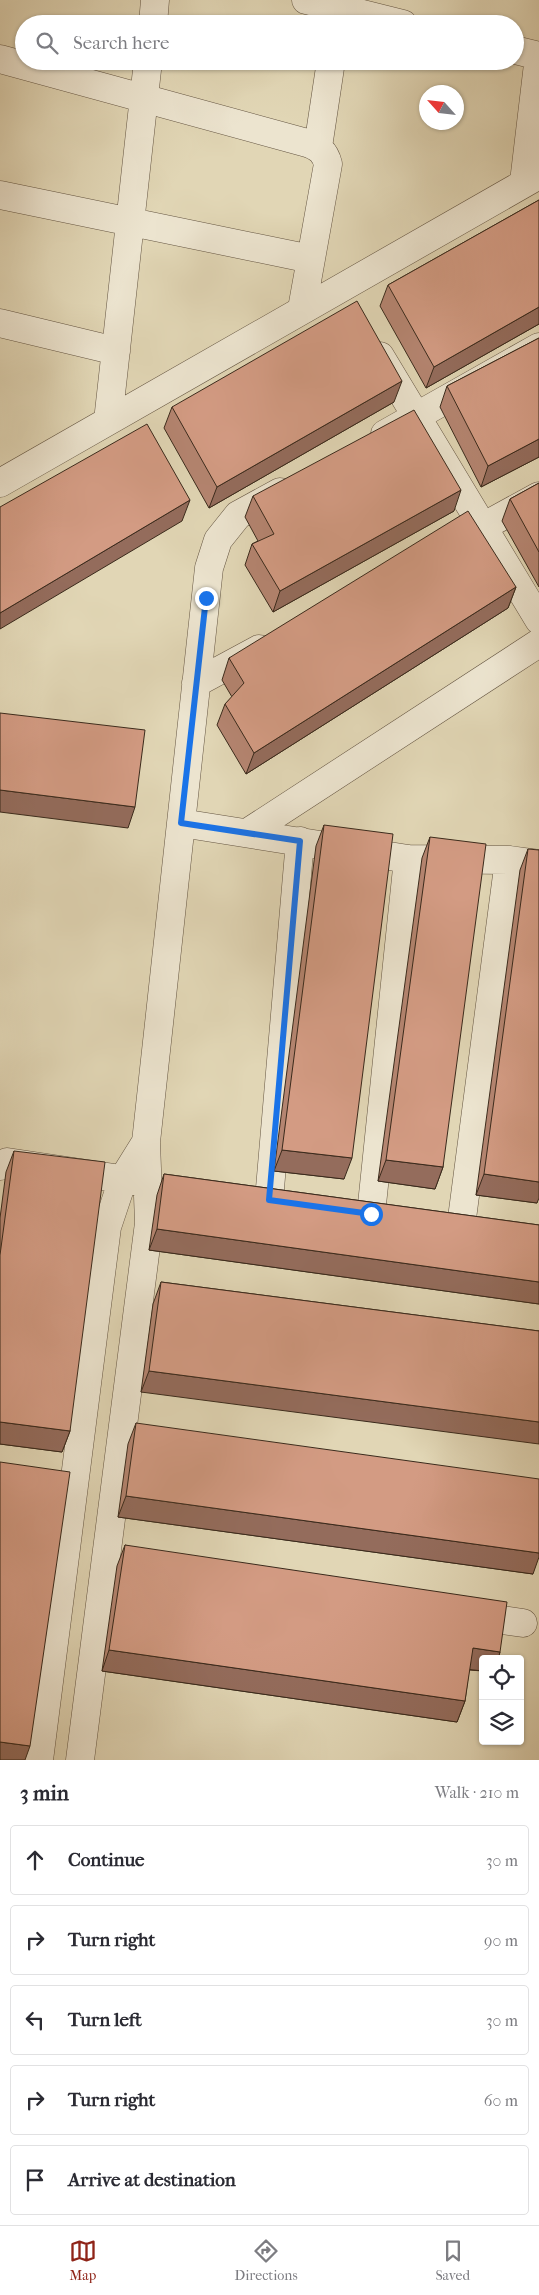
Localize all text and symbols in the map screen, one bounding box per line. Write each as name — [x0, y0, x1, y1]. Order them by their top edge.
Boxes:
search box — [15, 15, 524, 70]
icon: search — [33, 29, 61, 57]
text: Search here — [73, 32, 169, 54]
north arrow — [419, 85, 464, 130]
route end — [195, 587, 218, 610]
route start — [360, 1203, 383, 1226]
map controls — [479, 1655, 524, 1745]
button: locate — [479, 1655, 524, 1700]
button: layers — [479, 1700, 524, 1745]
text: 3 min — [20, 1781, 69, 1805]
text: Walk · 210 m — [435, 1783, 519, 1802]
icon: ahead — [21, 1846, 49, 1874]
text: Continue — [68, 1849, 144, 1871]
text: 30 m — [486, 1851, 518, 1870]
icon: right — [21, 1926, 49, 1954]
text: Turn right — [68, 1929, 155, 1951]
text: 90 m — [484, 1931, 518, 1950]
icon: left — [21, 2006, 49, 2034]
text: Turn left — [68, 2009, 142, 2031]
text: 30 m — [486, 2011, 518, 2030]
icon: right — [21, 2086, 49, 2114]
text: Turn right — [68, 2089, 155, 2111]
text: 60 m — [484, 2091, 518, 2110]
icon: arrive — [21, 2166, 49, 2194]
text: Arrive at destination — [68, 2169, 236, 2191]
tab: Map — [69, 2237, 97, 2284]
tab: Directions — [235, 2237, 298, 2284]
tab: Saved — [435, 2237, 470, 2284]

